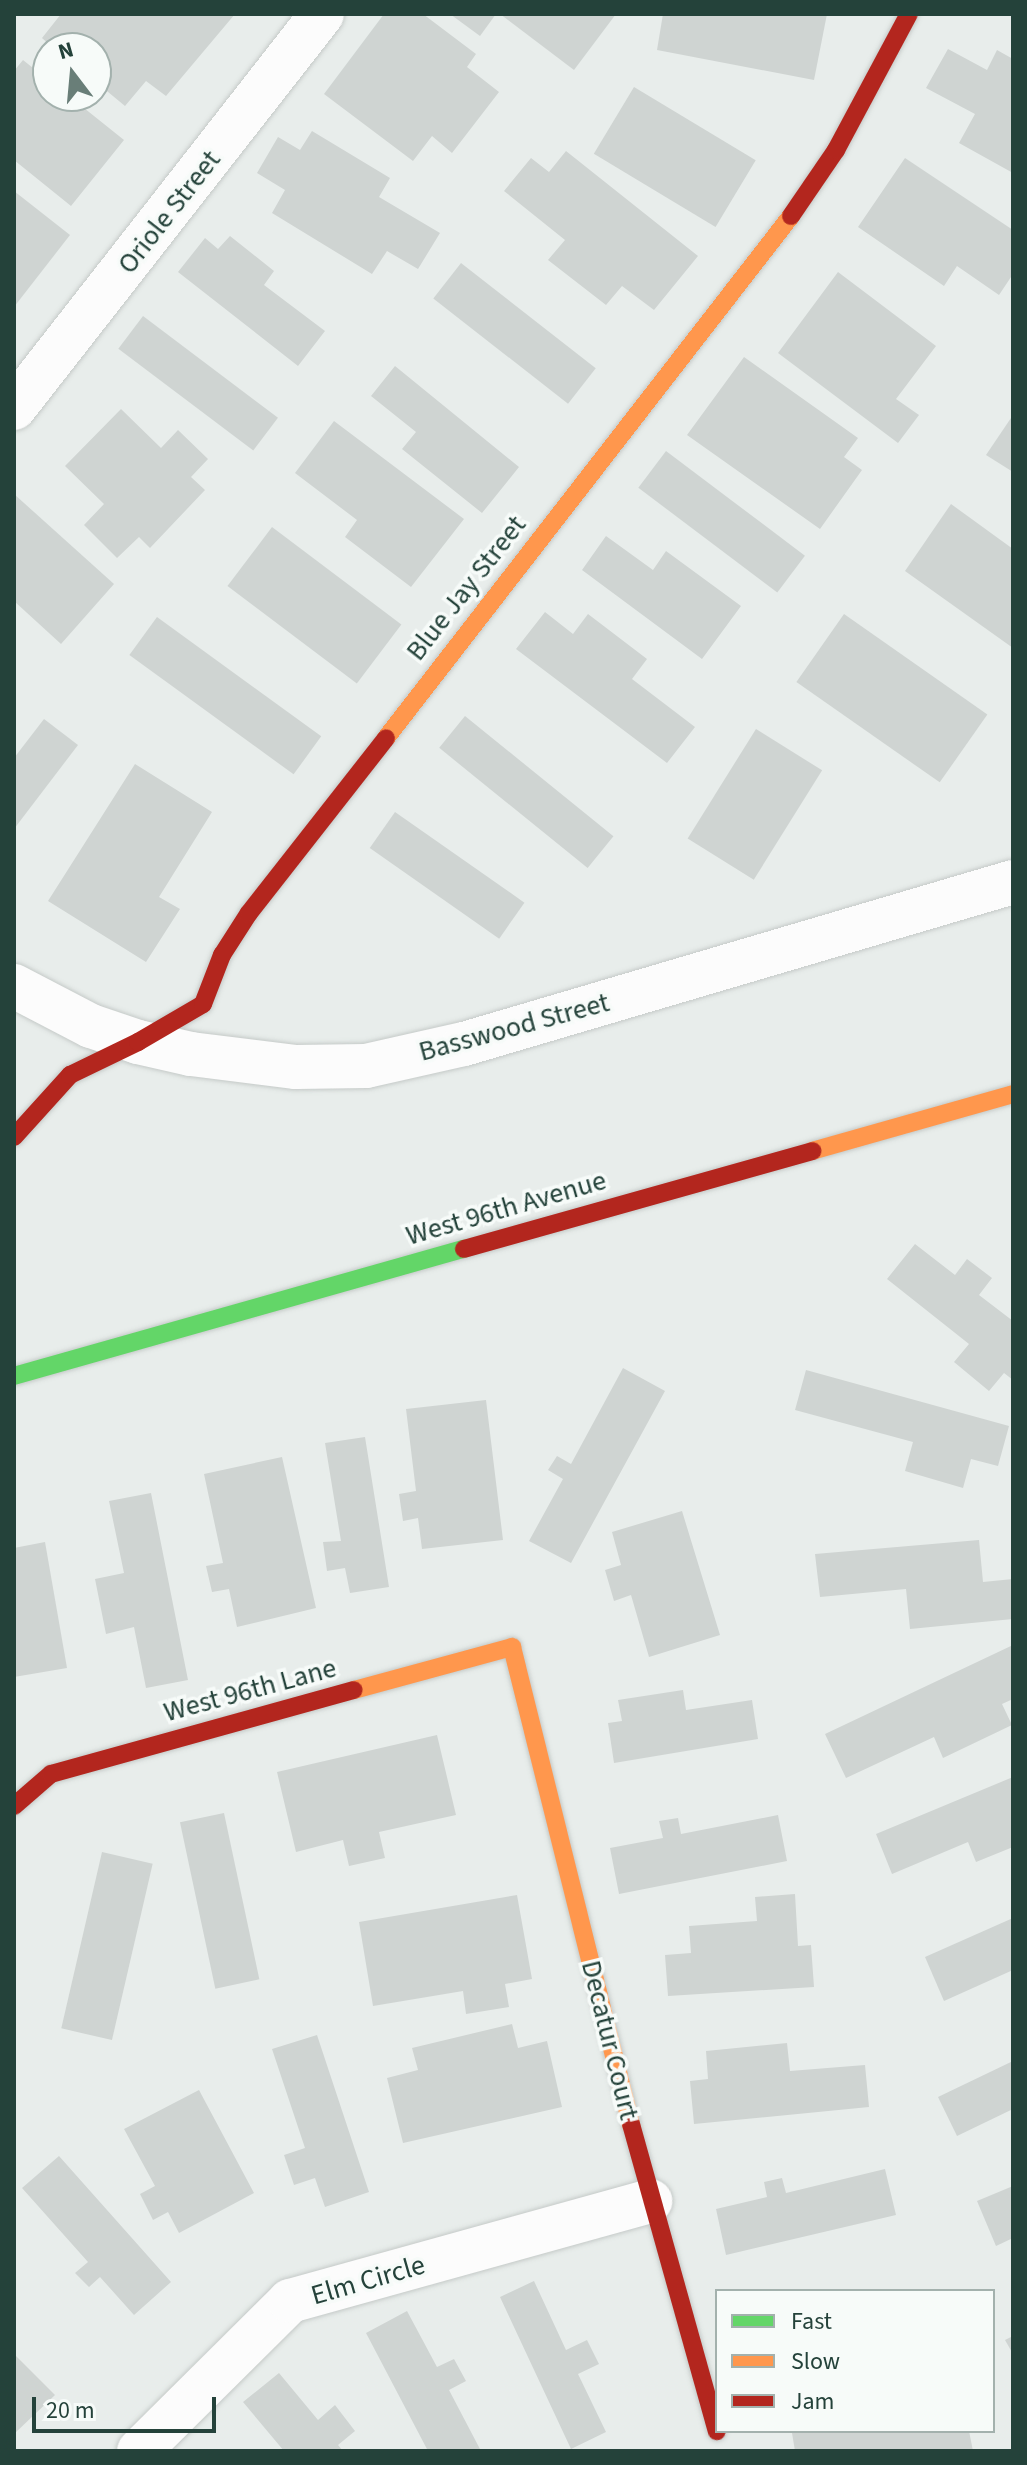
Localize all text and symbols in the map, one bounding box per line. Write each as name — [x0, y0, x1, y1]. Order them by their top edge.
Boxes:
north arrow — [32, 32, 112, 112]
text: N — [54, 33, 77, 68]
street label: Oriole Street — [110, 144, 228, 280]
street label: Blue Jay Street — [399, 509, 533, 667]
street label: Basswood Street — [415, 985, 613, 1069]
street label: West 96th Avenue — [402, 1163, 610, 1253]
street label: West 96th Lane — [160, 1651, 340, 1729]
street label: Decatur Court — [574, 1957, 646, 2123]
street label: Elm Circle — [307, 2248, 429, 2312]
legend — [715, 2289, 995, 2433]
text: Fast — [791, 2304, 832, 2339]
text: Slow — [791, 2344, 840, 2379]
scale bar — [36, 2381, 220, 2431]
text: Jam — [791, 2384, 835, 2419]
text: 20 m — [46, 2393, 95, 2428]

